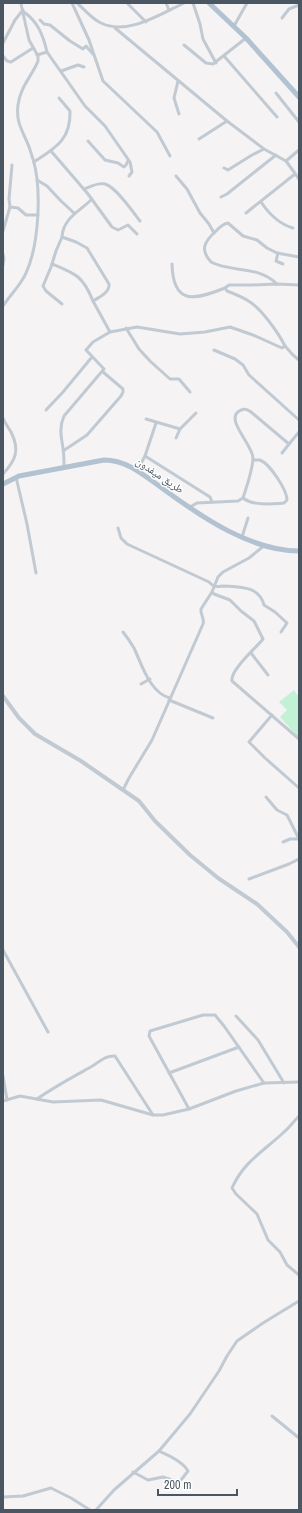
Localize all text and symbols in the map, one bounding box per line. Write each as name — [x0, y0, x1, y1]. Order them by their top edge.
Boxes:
street label: طريق ميفدون — [133, 454, 187, 496]
scale bar — [158, 1471, 237, 1497]
text: 200 m — [164, 1477, 191, 1493]

